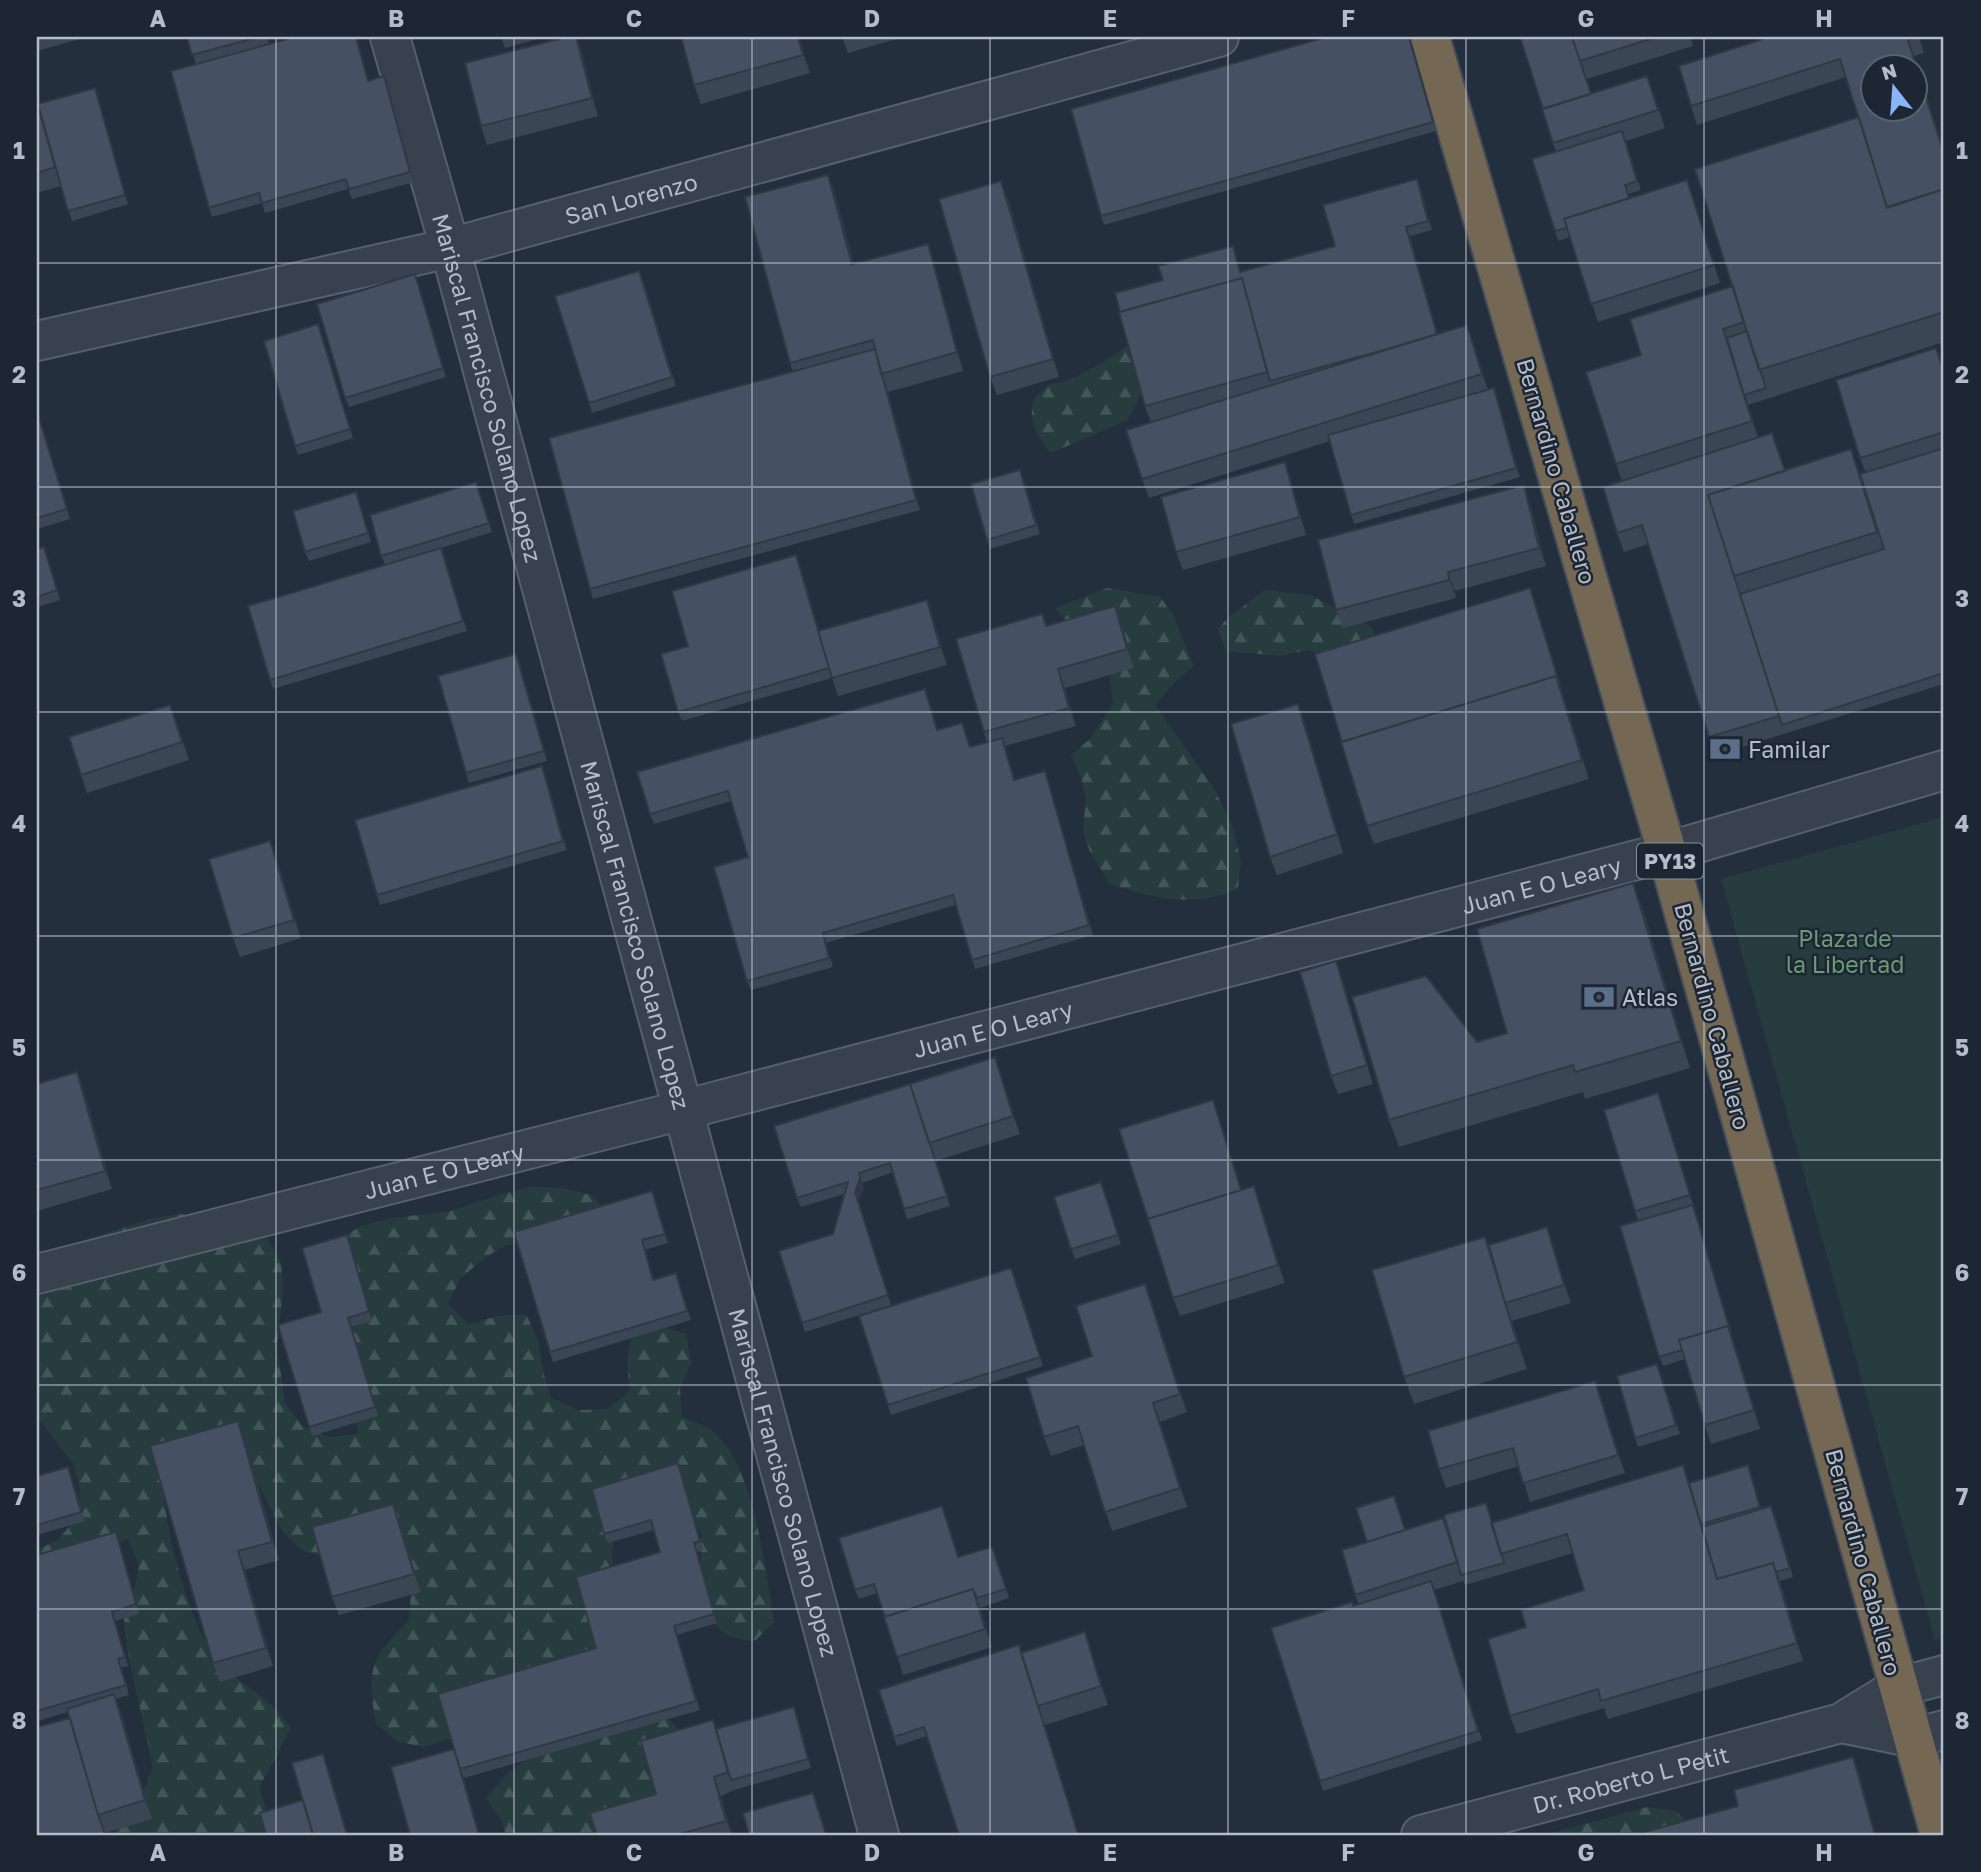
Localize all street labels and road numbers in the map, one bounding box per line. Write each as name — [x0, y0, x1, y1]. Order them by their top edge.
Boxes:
street label: San Lorenzo — [562, 167, 700, 230]
street label: Mariscal Francisco Solano Lopez — [427, 210, 548, 565]
street label: Bernardino Caballero — [1511, 355, 1603, 587]
street label: Mariscal Francisco Solano Lopez — [575, 758, 696, 1112]
road number: PY13 — [1637, 844, 1703, 878]
street label: Juan E O Leary — [1459, 851, 1624, 919]
street label: Bernardino Caballero — [1669, 899, 1757, 1133]
street label: Juan E O Leary — [910, 994, 1076, 1063]
street label: Juan E O Leary — [361, 1137, 527, 1204]
street label: Mariscal Francisco Solano Lopez — [723, 1305, 844, 1660]
street label: Bernardino Caballero — [1820, 1445, 1908, 1679]
street label: Dr. Roberto L Petit — [1530, 1740, 1732, 1819]

